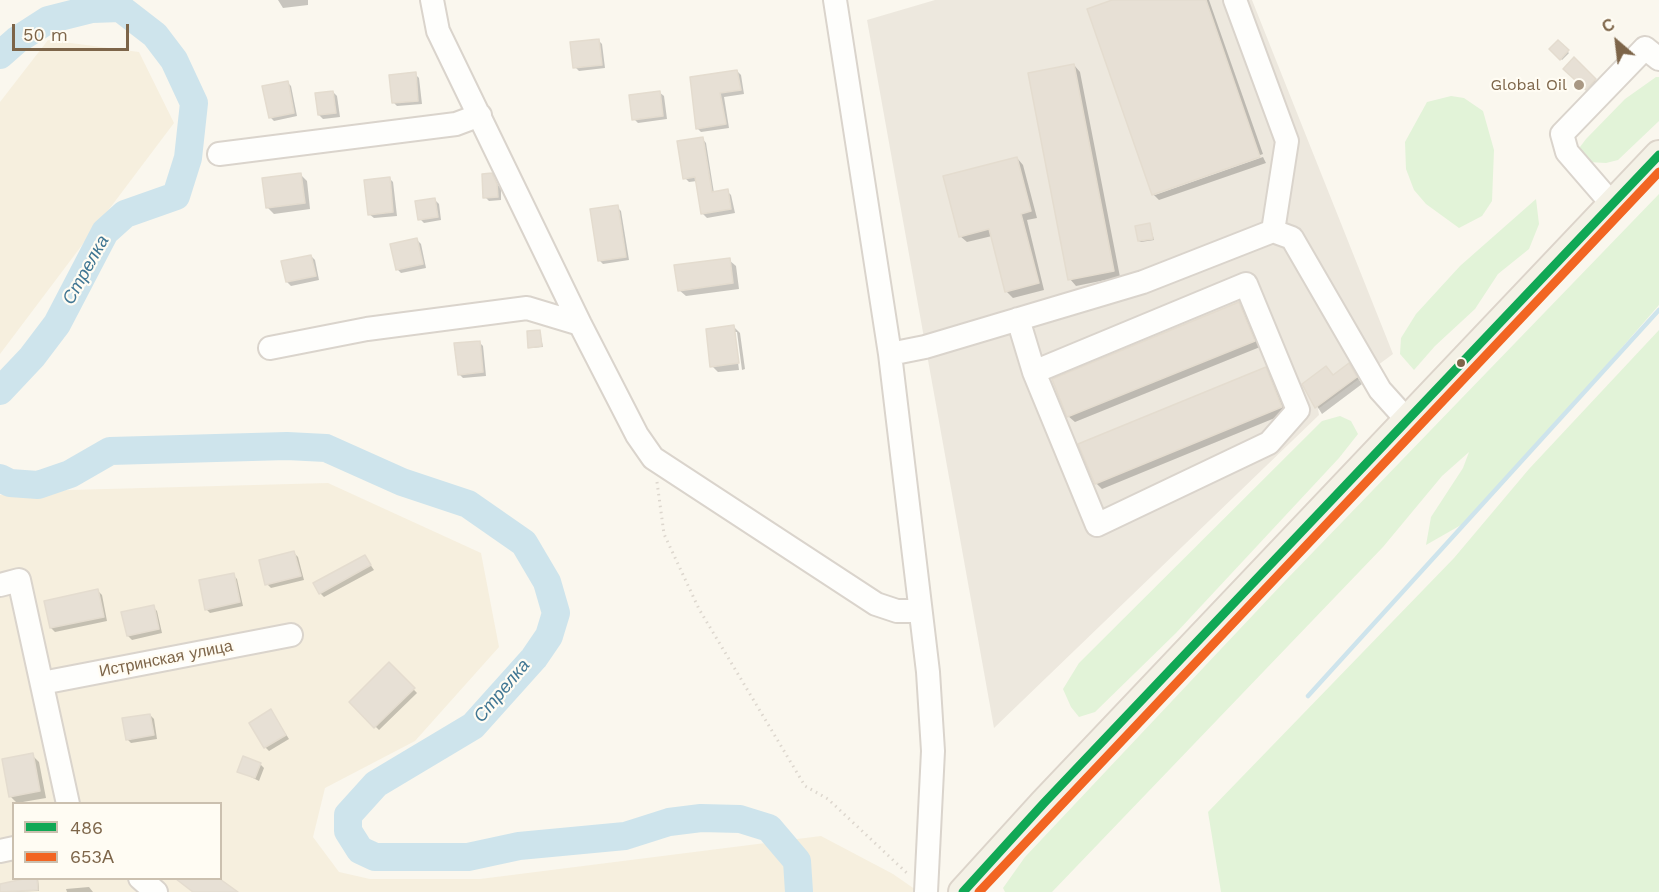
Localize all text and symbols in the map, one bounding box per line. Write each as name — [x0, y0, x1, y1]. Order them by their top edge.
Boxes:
scale bar — [15, 12, 132, 50]
north arrow — [1587, 12, 1647, 72]
text: С — [1599, 15, 1618, 37]
text: 50 m — [23, 24, 68, 45]
place label: Global Oil — [1490, 75, 1567, 95]
marker: Global Oil — [1572, 78, 1586, 92]
water label: Стрелка — [58, 232, 114, 308]
unlabelled marker — [1455, 357, 1467, 369]
street label: Истринская улица — [97, 637, 235, 681]
water label: Стрелка — [469, 655, 535, 727]
legend — [12, 802, 222, 880]
text: 486 — [70, 817, 103, 838]
text: 653А — [70, 846, 114, 867]

